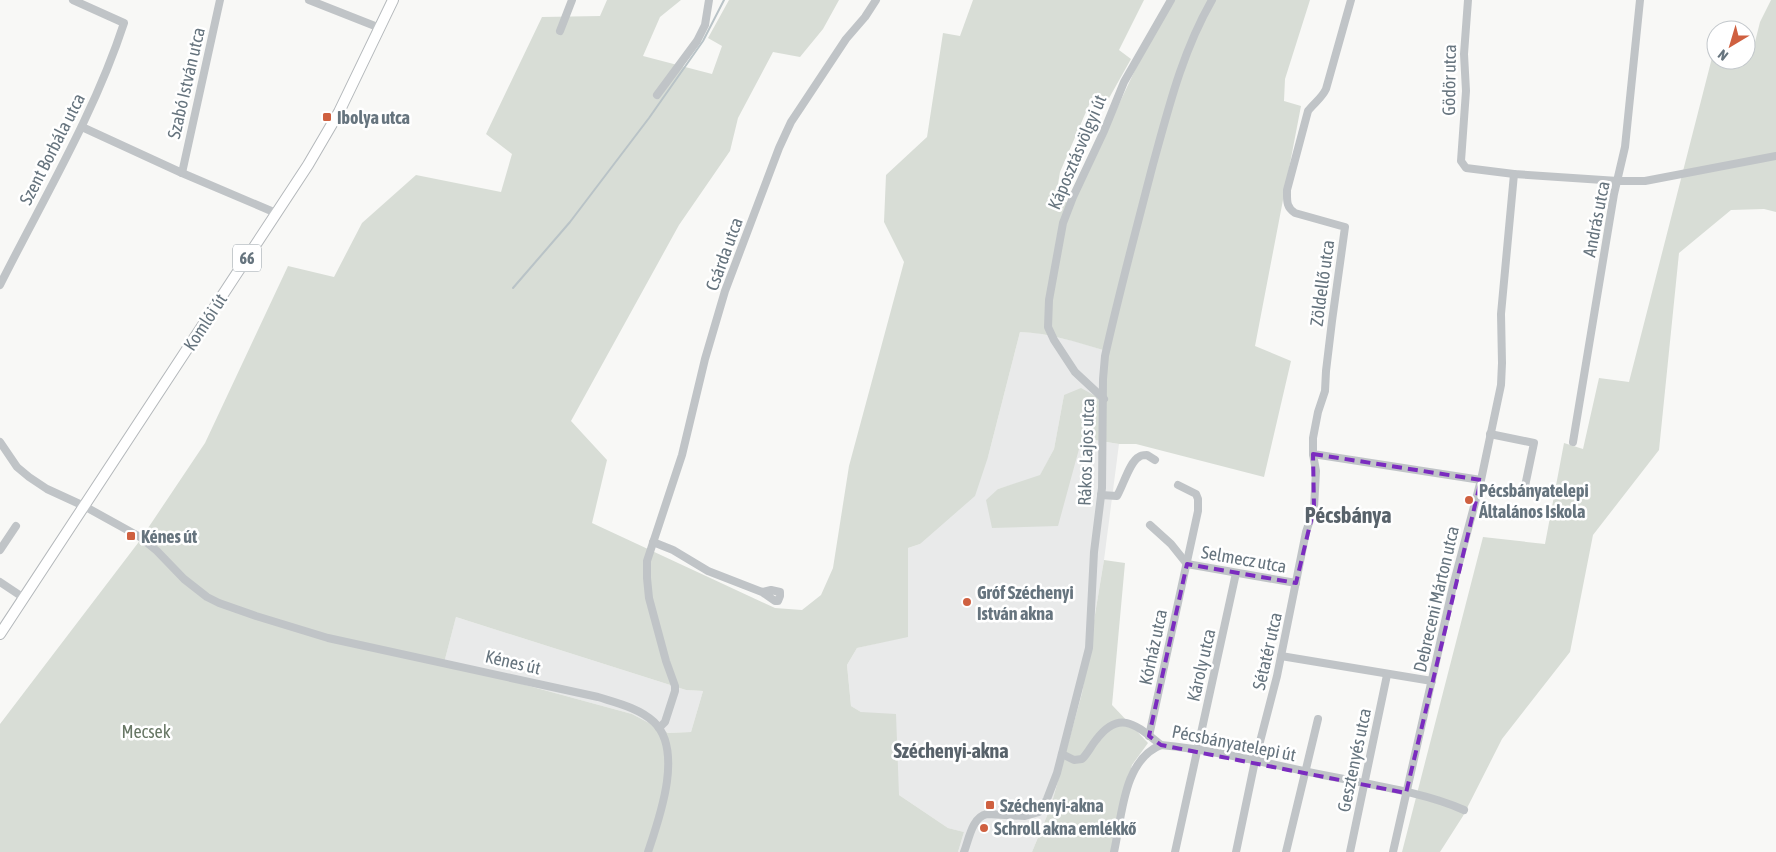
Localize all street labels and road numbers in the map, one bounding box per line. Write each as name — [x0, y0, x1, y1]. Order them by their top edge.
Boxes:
street label: Szabó István utca — [163, 25, 209, 141]
street label: Gödör utca — [1438, 44, 1460, 116]
street label: Szent Borbála utca — [15, 90, 89, 208]
street label: Káposztásvölgyi út — [1043, 92, 1111, 212]
street label: András utca — [1578, 179, 1614, 259]
street label: Csárda utca — [701, 215, 747, 293]
street label: Zöldellő utca — [1306, 239, 1338, 327]
road number: 66 — [233, 244, 261, 272]
street label: Komlói út — [179, 290, 231, 354]
street label: Rákos Lajos utca — [1074, 398, 1098, 506]
street label: Debreceni Márton utca — [1409, 524, 1463, 674]
street label: Selmecz utca — [1200, 541, 1288, 577]
street label: Kórház utca — [1135, 607, 1171, 687]
street label: Sétatér utca — [1248, 610, 1286, 692]
street label: Károly utca — [1182, 627, 1220, 703]
street label: Kénes út — [483, 645, 543, 679]
street label: Gesztenyés utca — [1333, 706, 1375, 814]
street label: Pécsbányatelepi út — [1170, 721, 1298, 765]

